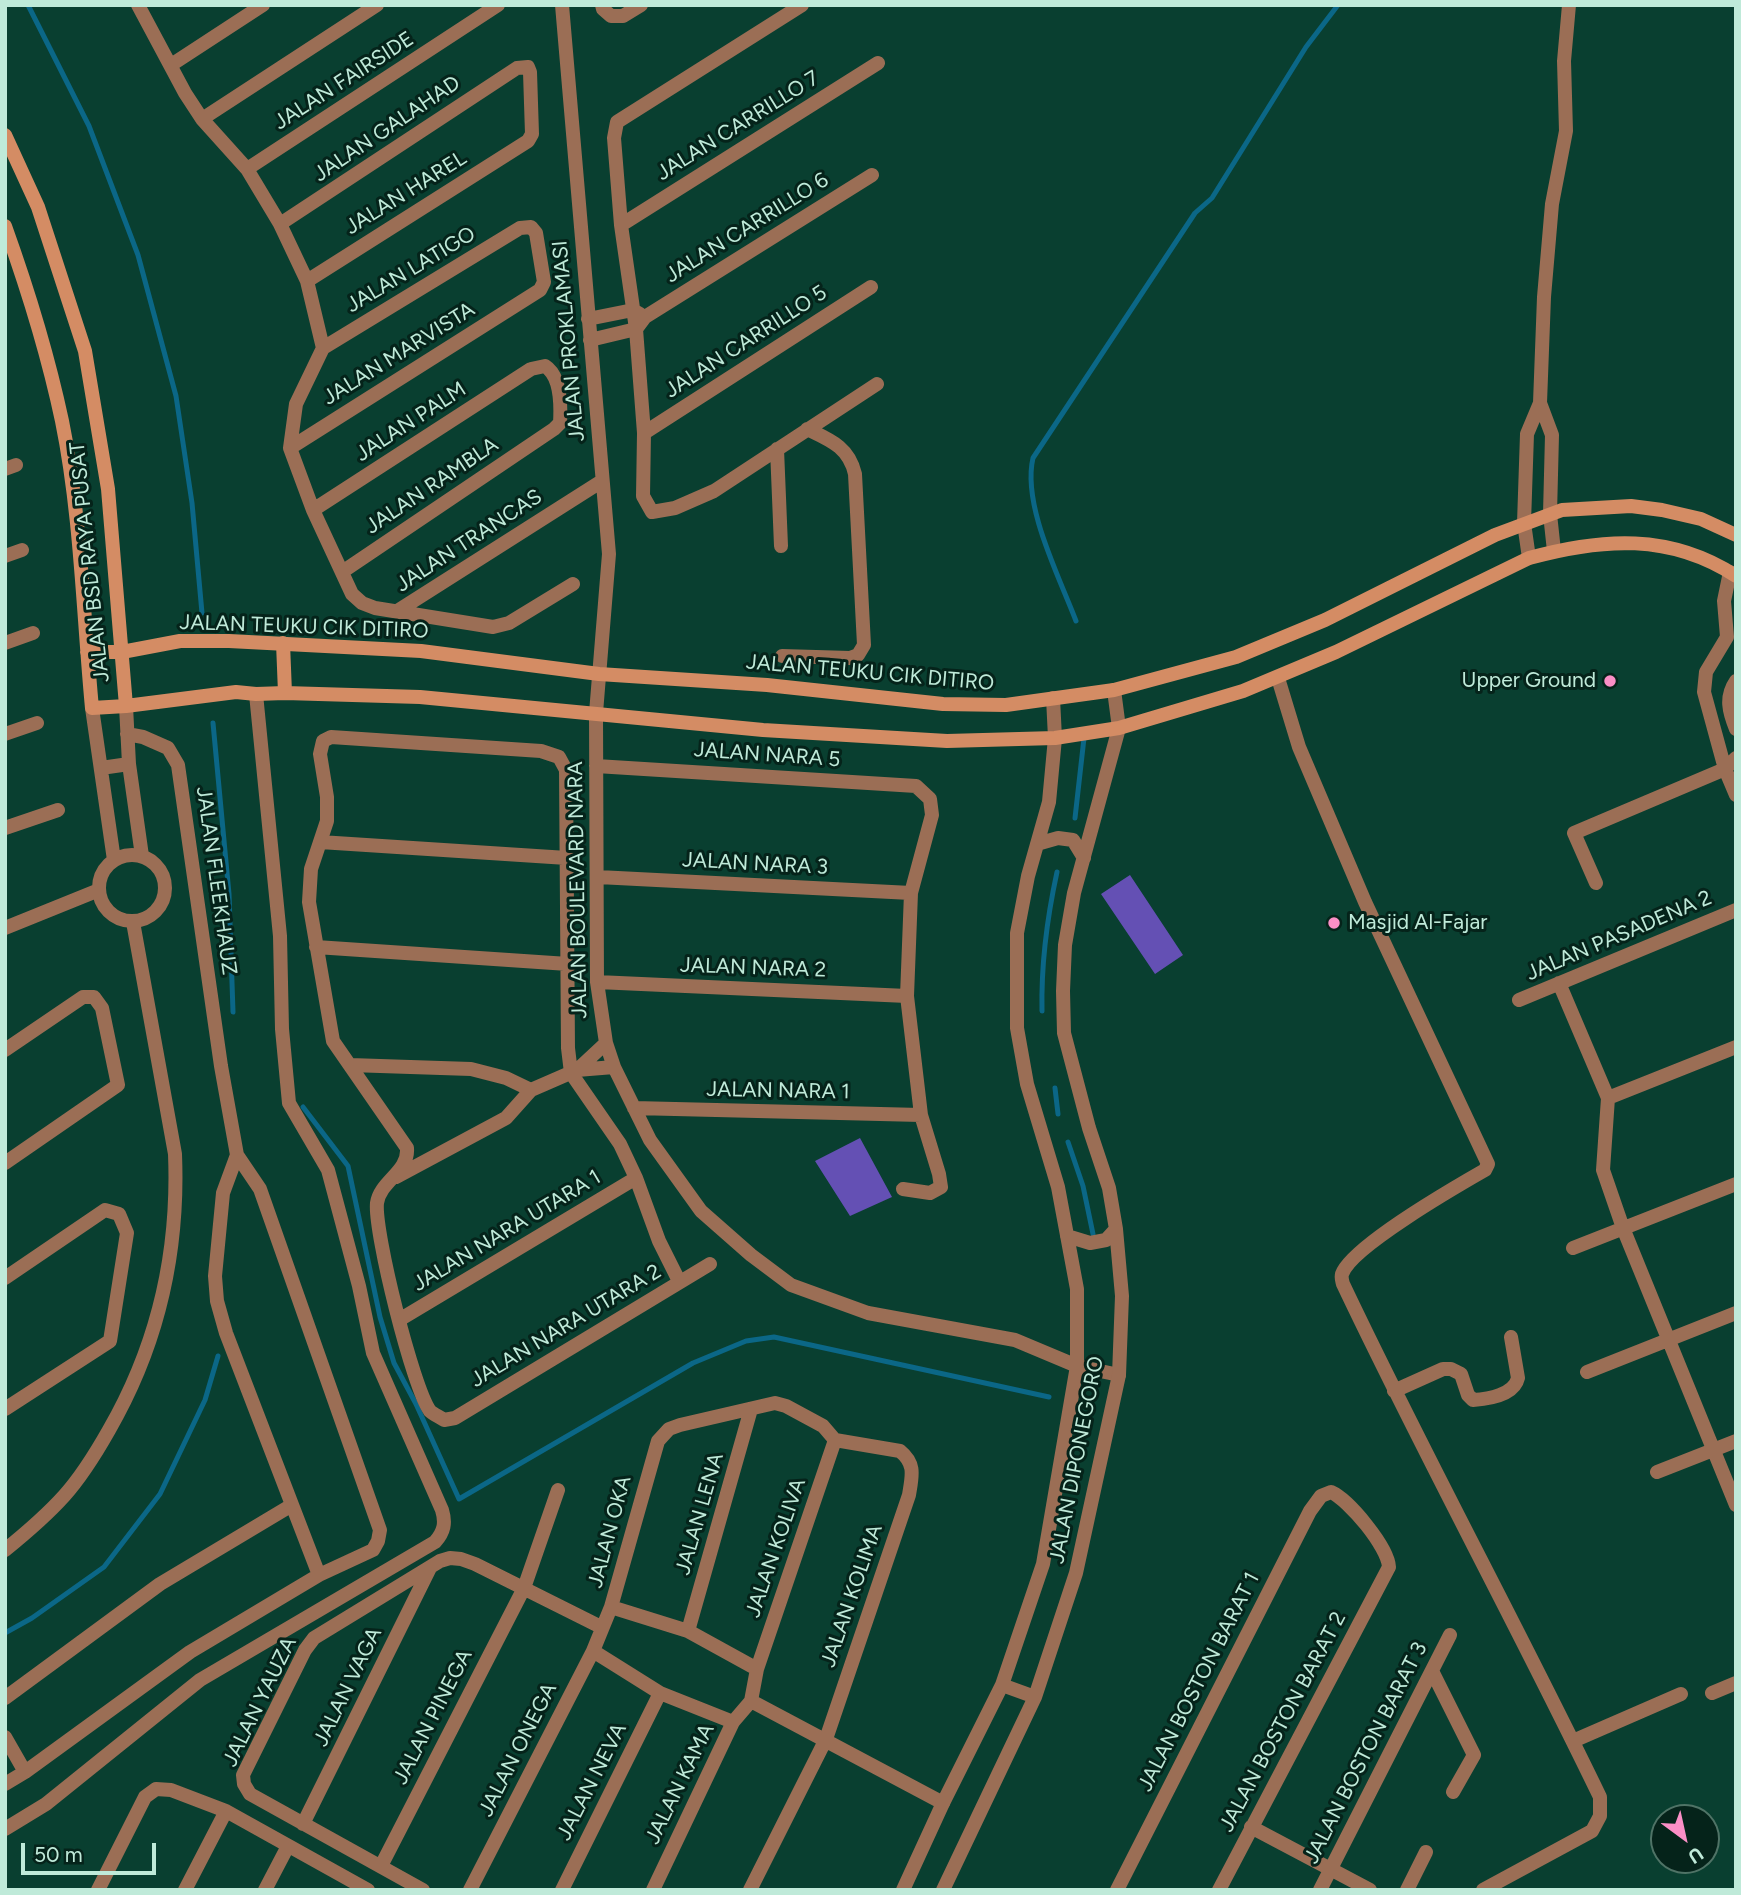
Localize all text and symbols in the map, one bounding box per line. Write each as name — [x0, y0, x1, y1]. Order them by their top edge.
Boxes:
street label: JALAN FAIRSIDE — [269, 26, 419, 136]
street label: JALAN CARRILLO 7 — [652, 66, 824, 186]
street label: JALAN GALAHAD — [309, 71, 465, 187]
street label: JALAN HAREL — [341, 146, 471, 240]
street label: JALAN CARRILLO 6 — [661, 168, 833, 288]
street label: JALAN LATIGO — [342, 222, 480, 318]
street label: JALAN PROKLAMASI — [548, 239, 590, 443]
street label: JALAN CARRILLO 5 — [660, 280, 832, 404]
street label: JALAN MARVISTA — [318, 297, 480, 411]
street label: JALAN PALM — [351, 377, 471, 467]
street label: JALAN RAMBLA — [361, 432, 503, 540]
street label: JALAN BSD RAYA PUSAT — [65, 441, 115, 683]
street label: JALAN TRANCAS — [391, 484, 547, 598]
street label: JALAN TEUKU CIK DITIRO — [179, 610, 429, 644]
street label: JALAN TEUKU CIK DITIRO — [745, 650, 995, 696]
place label: Upper Ground — [1462, 668, 1596, 694]
marker: Upper Ground — [1602, 673, 1618, 689]
street label: JALAN NARA 5 — [693, 737, 841, 773]
street label: JALAN BOULEVARD NARA — [563, 761, 593, 1019]
street label: JALAN FLEEKHAUZ — [190, 785, 242, 977]
street label: JALAN NARA 3 — [681, 848, 829, 880]
street label: JALAN PASADENA 2 — [1522, 885, 1716, 987]
place label: Masjid Al-Fajar — [1348, 910, 1487, 936]
marker: Masjid Al-Fajar — [1326, 915, 1342, 931]
street label: JALAN NARA 2 — [679, 953, 827, 983]
street label: JALAN NARA 1 — [706, 1077, 850, 1105]
street label: JALAN NARA UTARA 1 — [408, 1165, 606, 1297]
street label: JALAN NARA UTARA 2 — [466, 1259, 666, 1393]
street label: JALAN DIPONEGORO — [1045, 1354, 1109, 1566]
street label: JALAN LENA — [671, 1450, 729, 1578]
street label: JALAN OKA — [583, 1473, 637, 1591]
street label: JALAN KOLIVA — [740, 1475, 812, 1621]
street label: JALAN KOLIMA — [816, 1521, 888, 1671]
street label: JALAN BOSTON BARAT 1 — [1133, 1568, 1265, 1796]
street label: JALAN BOSTON BARAT 2 — [1214, 1608, 1352, 1836]
street label: JALAN VAGA — [308, 1624, 388, 1750]
street label: JALAN YAUZA — [218, 1633, 302, 1771]
street label: JALAN BOSTON BARAT 3 — [1299, 1638, 1433, 1868]
street label: JALAN PINEGA — [388, 1645, 478, 1789]
street label: JALAN ONEGA — [473, 1679, 563, 1821]
street label: JALAN NEVA — [552, 1719, 632, 1845]
street label: JALAN KAMA — [640, 1720, 720, 1848]
north arrow — [1650, 1804, 1720, 1874]
scale bar — [24, 1828, 159, 1872]
text: 50 m — [34, 1842, 83, 1867]
text: U — [1684, 1842, 1708, 1869]

